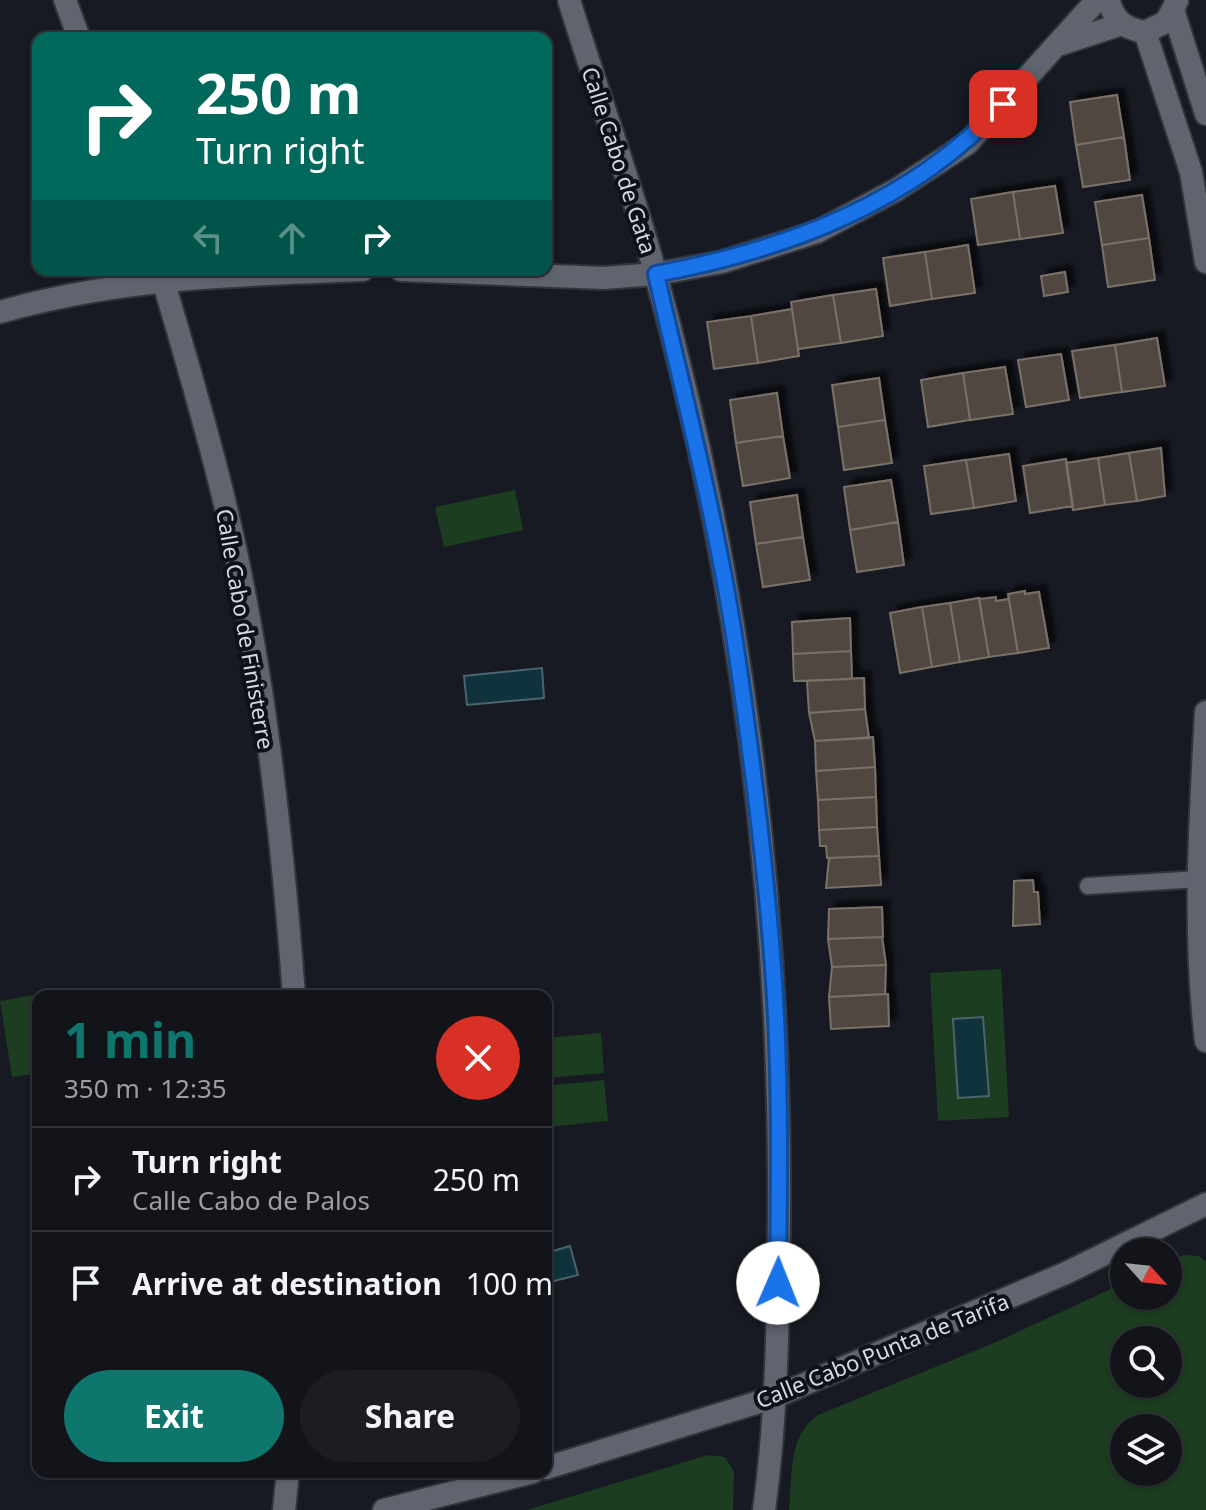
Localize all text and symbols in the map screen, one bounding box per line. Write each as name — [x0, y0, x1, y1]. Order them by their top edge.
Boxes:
text: 250 m — [196, 54, 361, 130]
street label: Calle Cabo de Gata — [576, 63, 664, 257]
icon: right — [64, 64, 168, 168]
pin — [969, 70, 1037, 138]
icon: arrive — [981, 82, 1025, 126]
text: Turn right — [196, 126, 364, 175]
icon: left — [186, 216, 230, 260]
icon: ahead — [270, 216, 314, 260]
icon: right — [354, 216, 398, 260]
street label: Calle Cabo de Finisterre — [210, 506, 282, 752]
text: 1 min — [64, 1007, 196, 1072]
button: close — [436, 1016, 520, 1100]
text: 350 m · 12:35 — [64, 1070, 227, 1106]
text: Turn right — [132, 1141, 282, 1182]
icon: right — [64, 1157, 108, 1201]
text: 250 m — [433, 1159, 520, 1200]
text: Calle Cabo de Palos — [132, 1182, 370, 1218]
north arrow — [1110, 1238, 1182, 1310]
map controls — [1110, 1238, 1182, 1486]
position arrow — [736, 1241, 820, 1325]
icon: arrive — [64, 1261, 108, 1305]
text: Arrive at destination — [132, 1263, 442, 1304]
text: 100 m — [466, 1263, 553, 1304]
street label: Calle Cabo Punta de Tarifa — [751, 1285, 1013, 1415]
button: search — [1110, 1326, 1182, 1398]
button: Exit — [64, 1370, 284, 1462]
button: Share — [300, 1370, 520, 1462]
button: layers — [1110, 1414, 1182, 1486]

